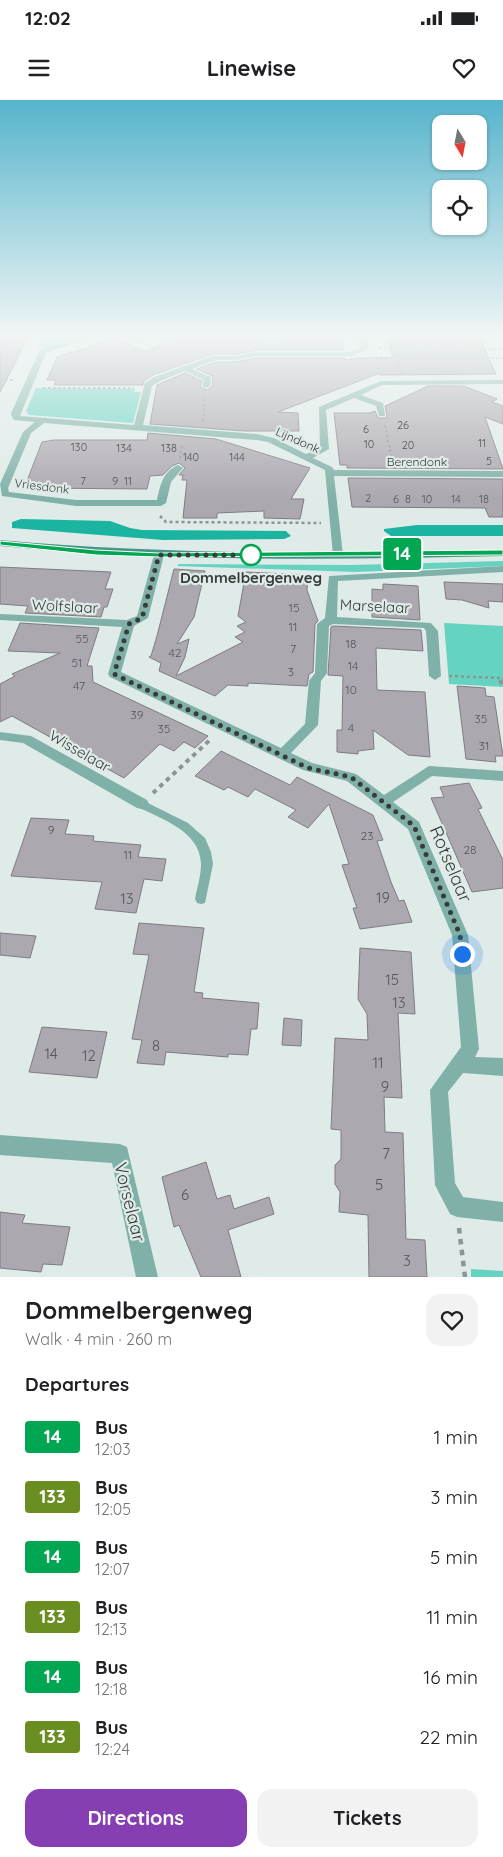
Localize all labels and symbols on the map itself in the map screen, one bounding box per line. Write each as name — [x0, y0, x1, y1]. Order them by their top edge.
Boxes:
north arrow — [432, 115, 488, 170]
house number: 26 — [397, 418, 409, 432]
house number: 6 — [363, 422, 369, 436]
street label: Lijndonk — [273, 424, 323, 456]
house number: 11 — [478, 436, 486, 450]
house number: 10 — [364, 437, 374, 451]
house number: 20 — [402, 438, 414, 452]
house number: 130 — [71, 440, 87, 454]
house number: 134 — [116, 441, 132, 455]
house number: 138 — [161, 441, 177, 455]
house number: 140 — [183, 450, 199, 464]
house number: 144 — [229, 450, 245, 464]
street label: Berendonk — [387, 454, 447, 469]
house number: 5 — [486, 454, 492, 468]
house number: 7 — [80, 474, 86, 488]
house number: 9 — [112, 474, 118, 488]
house number: 11 — [124, 474, 132, 488]
street label: Vriesdonk — [14, 475, 70, 497]
house number: 2 — [365, 491, 371, 505]
house number: 6 — [393, 492, 399, 506]
house number: 8 — [405, 492, 411, 506]
house number: 10 — [422, 492, 432, 506]
house number: 14 — [451, 492, 461, 506]
house number: 18 — [479, 492, 489, 506]
line badge: 14 — [380, 538, 424, 570]
marker: Dommelbergenweg — [240, 544, 262, 566]
place label: Dommelbergenweg — [180, 568, 322, 587]
street label: Wolfslaar — [31, 595, 99, 617]
street label: Marselaar — [339, 595, 411, 617]
house number: 15 — [289, 600, 299, 615]
house number: 11 — [289, 619, 297, 634]
house number: 55 — [75, 631, 89, 646]
house number: 18 — [346, 636, 356, 651]
house number: 7 — [290, 641, 296, 656]
house number: 42 — [169, 645, 182, 660]
house number: 51 — [72, 655, 82, 670]
house number: 14 — [348, 658, 358, 673]
house number: 3 — [288, 664, 294, 679]
house number: 47 — [73, 678, 85, 693]
house number: 10 — [345, 682, 357, 697]
house number: 39 — [131, 707, 144, 722]
house number: 35 — [475, 711, 487, 726]
house number: 4 — [348, 720, 354, 735]
house number: 35 — [158, 721, 170, 736]
street label: Wisselaar — [46, 726, 114, 776]
house number: 31 — [479, 738, 489, 753]
house number: 9 — [48, 822, 55, 837]
street label: Rotselaar — [425, 822, 477, 906]
house number: 23 — [361, 828, 373, 843]
house number: 28 — [463, 842, 477, 857]
house number: 11 — [124, 847, 132, 862]
house number: 19 — [376, 888, 390, 907]
house number: 13 — [120, 889, 134, 908]
your location — [450, 942, 475, 967]
house number: 15 — [385, 970, 399, 989]
house number: 13 — [392, 993, 406, 1012]
house number: 8 — [152, 1036, 160, 1055]
house number: 14 — [44, 1044, 58, 1063]
house number: 12 — [82, 1046, 96, 1065]
house number: 11 — [372, 1053, 384, 1072]
house number: 9 — [381, 1077, 389, 1096]
house number: 7 — [382, 1144, 390, 1163]
street label: Vorselaar — [109, 1160, 151, 1244]
house number: 5 — [375, 1175, 383, 1194]
house number: 6 — [181, 1185, 189, 1204]
house number: 3 — [403, 1251, 411, 1270]

